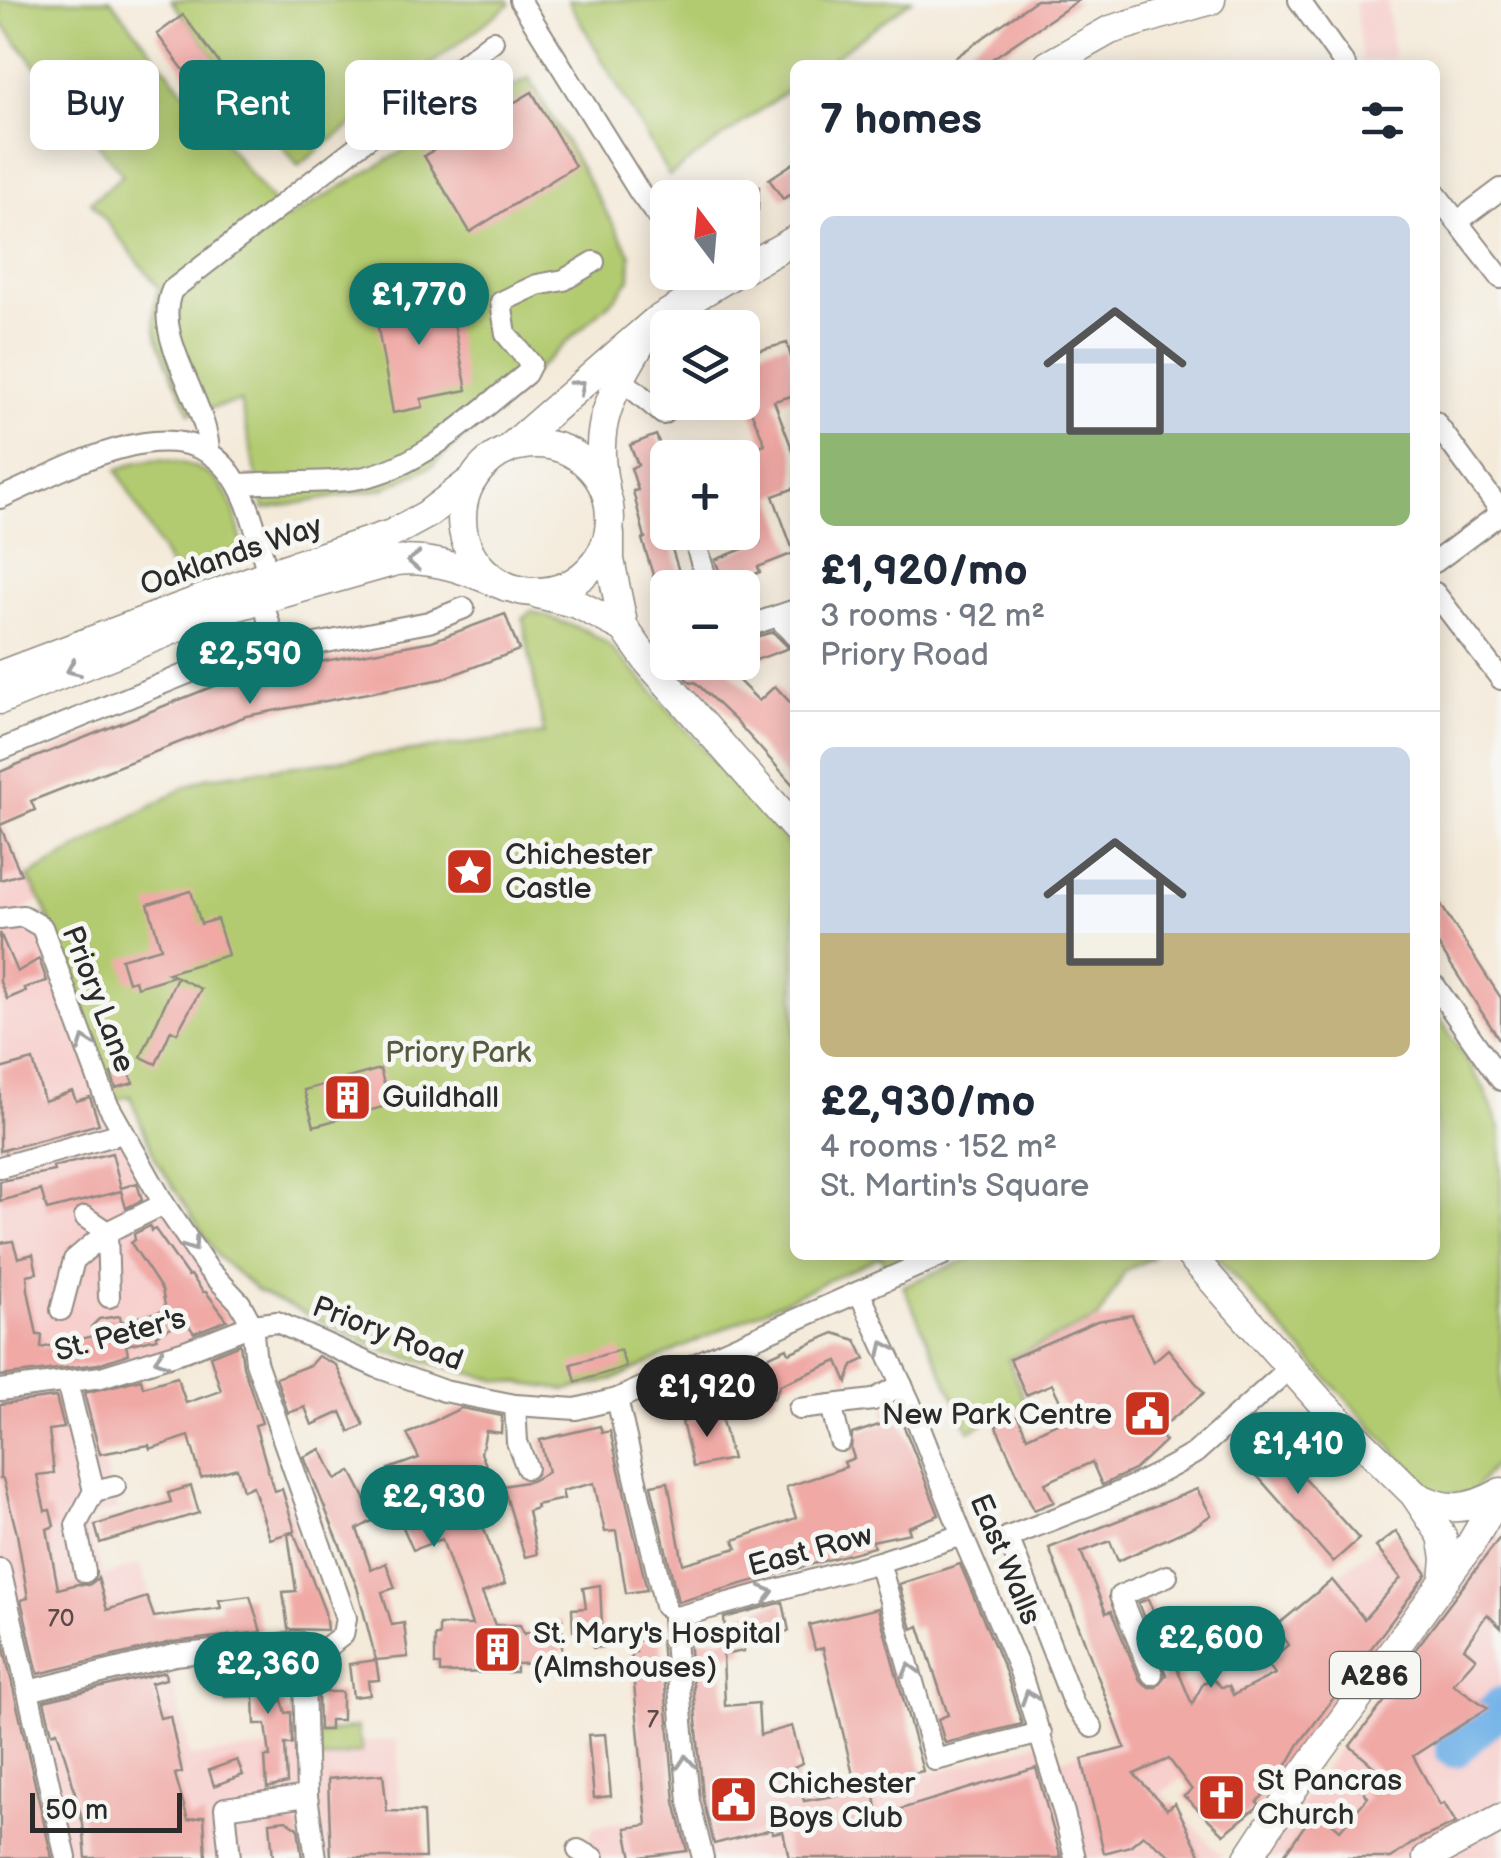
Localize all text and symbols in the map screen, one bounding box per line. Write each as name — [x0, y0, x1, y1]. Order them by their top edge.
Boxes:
chip: Buy — [30, 60, 159, 150]
chip: Rent — [179, 60, 325, 150]
chip: Filters — [345, 60, 513, 150]
icon: filters — [1355, 93, 1410, 148]
text: 7 homes — [820, 95, 982, 146]
north arrow — [650, 180, 760, 290]
map controls — [650, 180, 760, 680]
pin: £1,770 — [338, 263, 500, 348]
text: £1,770 — [371, 276, 467, 315]
icon: home — [1025, 281, 1205, 461]
button: layers — [650, 310, 760, 420]
one-way arrow — [568, 380, 586, 398]
button: + — [650, 440, 760, 550]
street label: Oaklands Way — [136, 508, 327, 604]
text: £1,920/mo — [820, 546, 1028, 597]
one-way arrow — [406, 551, 421, 572]
button: − — [650, 570, 760, 680]
text: 3 rooms · 92 m² — [820, 597, 1045, 636]
pin: £2,590 — [169, 622, 331, 707]
text: £2,590 — [198, 635, 302, 674]
text: Priory Road — [820, 636, 989, 675]
one-way arrow — [65, 658, 82, 678]
icon: home — [1025, 812, 1205, 992]
place label: Chichester Castle — [505, 837, 653, 907]
place icon: Chichester Castle — [444, 845, 496, 897]
street label: Priory Lane — [54, 921, 142, 1078]
one-way arrow — [76, 1035, 97, 1052]
park label: Priory Park — [385, 1035, 531, 1071]
building icon: Guildhall — [321, 1071, 373, 1123]
text: £2,930/mo — [820, 1077, 1035, 1128]
place label: Guildhall — [382, 1080, 499, 1116]
text: 4 rooms · 152 m² — [820, 1128, 1057, 1167]
text: St. Martin's Square — [820, 1167, 1089, 1206]
one-way arrow — [180, 1234, 198, 1253]
street label: Priory Road — [307, 1289, 468, 1379]
street label: St. Peter's — [51, 1300, 190, 1370]
one-way arrow — [877, 1340, 897, 1358]
one-way arrow — [153, 1347, 170, 1368]
pin: £1,920 — [626, 1355, 788, 1440]
text: £1,920 — [658, 1368, 756, 1407]
public building icon: New Park Centre — [1121, 1388, 1173, 1440]
place label: New Park Centre — [882, 1397, 1112, 1433]
pin: £1,410 — [1217, 1412, 1379, 1497]
text: £1,410 — [1252, 1425, 1344, 1464]
pin: £2,930 — [353, 1465, 515, 1550]
text: £2,930 — [382, 1478, 486, 1517]
street label: East Walls — [961, 1489, 1049, 1630]
street label: East Row — [744, 1517, 876, 1585]
one-way arrow — [758, 1583, 775, 1604]
house number: 70 — [48, 1603, 74, 1634]
pin: £2,600 — [1130, 1606, 1292, 1691]
place label: St. Mary's Hospital (Almshouses) — [533, 1616, 781, 1686]
text: £2,600 — [1158, 1619, 1264, 1658]
building icon: St. Mary's Hospital (Almshouses) — [472, 1624, 524, 1676]
pin: £2,360 — [187, 1632, 349, 1717]
text: £2,360 — [216, 1645, 320, 1684]
road number: A286 — [1330, 1652, 1420, 1698]
one-way arrow — [900, 1662, 921, 1679]
one-way arrow — [1020, 1689, 1041, 1706]
house number: 7 — [647, 1704, 660, 1735]
one-way arrow — [675, 1754, 697, 1770]
place label: St Pancras Church — [1257, 1763, 1402, 1833]
place label: Chichester Boys Club — [768, 1766, 916, 1836]
church icon: St Pancras Church — [1196, 1771, 1248, 1823]
public building icon: Chichester Boys Club — [707, 1774, 759, 1826]
scale bar — [30, 1788, 182, 1832]
text: 50 m — [45, 1794, 108, 1827]

